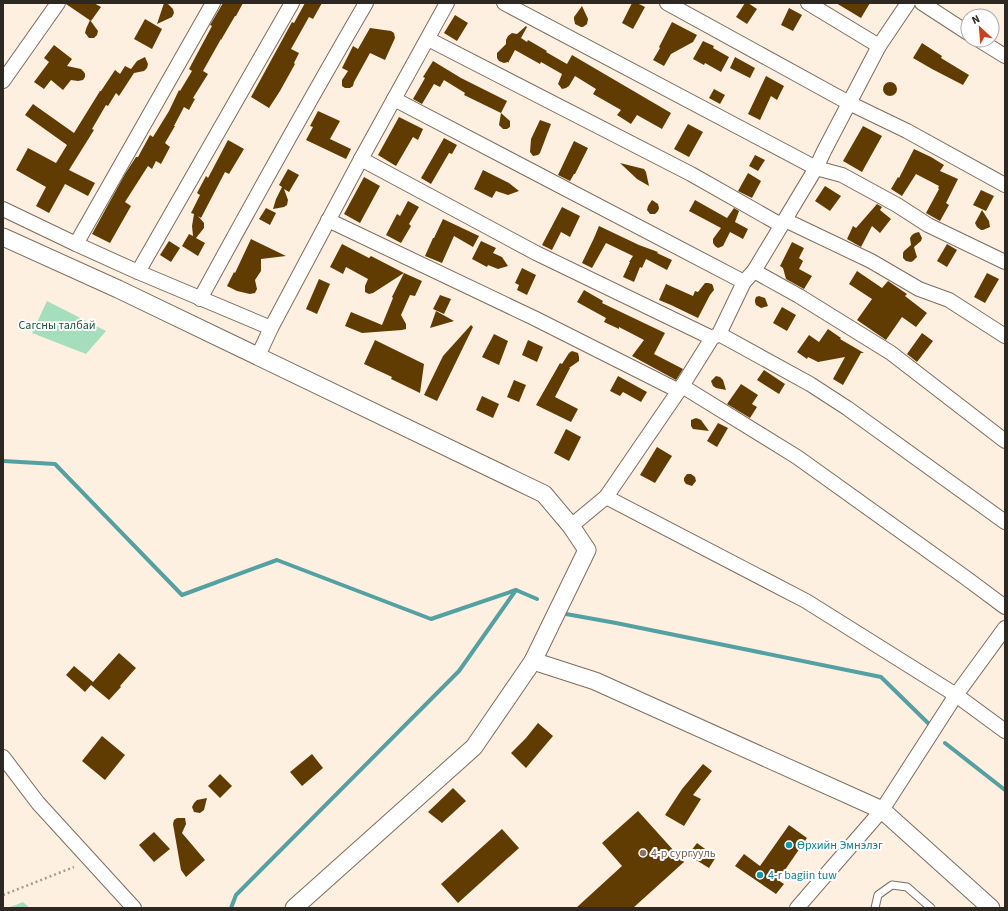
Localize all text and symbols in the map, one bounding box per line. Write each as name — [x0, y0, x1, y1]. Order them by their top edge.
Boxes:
north arrow — [960, 8, 1000, 48]
text: N — [969, 11, 982, 28]
park label: Сагсны талбай — [19, 317, 95, 334]
place label: Өрхийн Эмнэлэг — [797, 837, 883, 854]
marker: Өрхийн Эмнэлэг — [784, 840, 794, 850]
place label: 4-р сургууль — [651, 845, 716, 862]
marker: 4-р сургууль — [638, 848, 648, 858]
place label: 4-r bagiin tuw — [768, 867, 837, 884]
marker: 4-r bagiin tuw — [755, 870, 765, 880]

